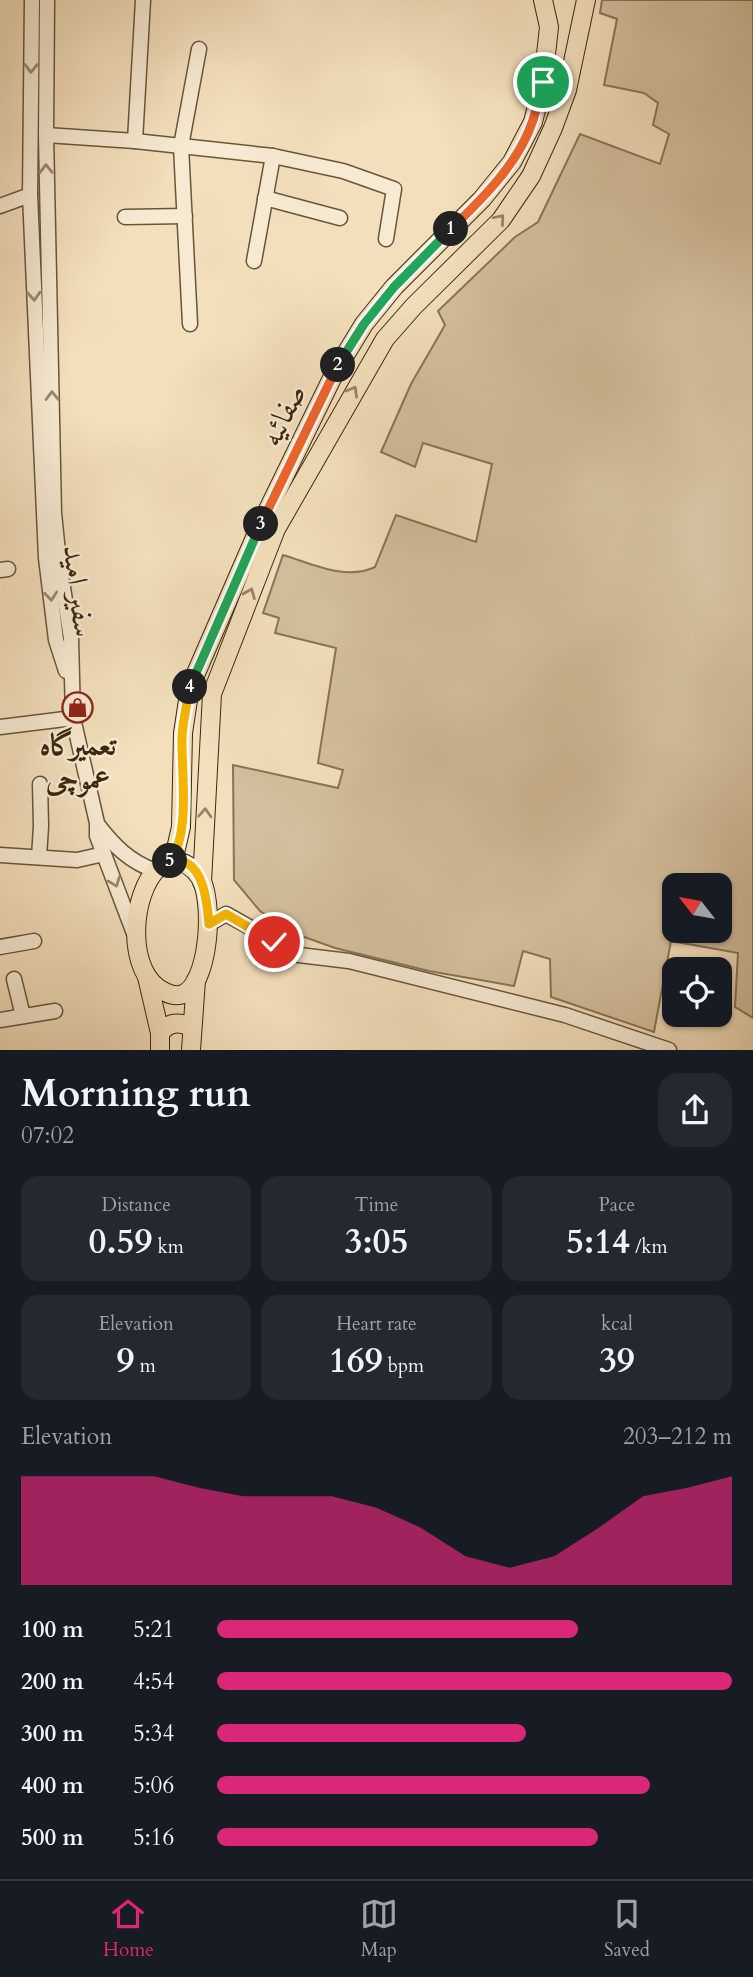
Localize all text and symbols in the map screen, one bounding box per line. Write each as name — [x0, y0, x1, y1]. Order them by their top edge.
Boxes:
pin — [513, 52, 573, 112]
one-way arrow — [23, 63, 39, 74]
icon: arrive — [524, 63, 562, 101]
one-way arrow — [39, 163, 54, 174]
pin: 1 — [434, 212, 468, 246]
one-way arrow — [492, 214, 504, 227]
text: 1 — [446, 215, 455, 241]
one-way arrow — [27, 290, 42, 301]
pin: 2 — [320, 348, 356, 382]
text: 2 — [333, 351, 342, 377]
street label: صفائیه — [251, 377, 316, 453]
one-way arrow — [345, 386, 358, 398]
one-way arrow — [44, 391, 59, 402]
pin: 3 — [244, 506, 278, 542]
text: 3 — [256, 510, 265, 536]
street label: سفیر امید — [53, 543, 104, 639]
one-way arrow — [242, 588, 256, 600]
one-way arrow — [43, 590, 58, 602]
pin: 4 — [172, 670, 208, 704]
text: 4 — [185, 673, 194, 699]
shop icon: تعمیرگاه عموچی — [61, 690, 95, 724]
place label: تعمیرگاه عموچی — [40, 725, 118, 800]
one-way arrow — [197, 808, 212, 819]
pin: 5 — [152, 844, 188, 878]
text: 5 — [165, 847, 174, 873]
north arrow — [662, 873, 732, 943]
map controls — [662, 873, 732, 1027]
one-way arrow — [106, 875, 120, 887]
pin — [244, 912, 304, 972]
icon: check — [255, 923, 293, 961]
button: locate — [662, 957, 732, 1027]
text: Morning run — [21, 1068, 251, 1120]
button: share — [658, 1073, 732, 1147]
text: 07:02 — [21, 1120, 74, 1151]
text: Distance — [101, 1192, 171, 1218]
text: Time — [355, 1192, 398, 1218]
text: Pace — [598, 1192, 635, 1218]
text: 0.59 — [89, 1218, 152, 1266]
text: 3:05 — [345, 1218, 408, 1266]
text: 5:14 — [566, 1218, 630, 1266]
text: km — [152, 1234, 184, 1260]
text: /km — [630, 1234, 668, 1260]
text: Elevation — [98, 1311, 174, 1337]
text: Heart rate — [336, 1311, 417, 1337]
text: kcal — [601, 1311, 633, 1337]
text: 9 — [117, 1337, 135, 1385]
text: 169 — [329, 1337, 383, 1385]
text: 39 — [599, 1337, 635, 1385]
text: m — [135, 1353, 156, 1379]
text: bpm — [383, 1353, 424, 1379]
text: Elevation — [21, 1421, 112, 1452]
text: 203–212 m — [623, 1421, 732, 1452]
text: 100 m — [21, 1614, 84, 1645]
text: 5:21 — [133, 1614, 174, 1645]
text: 200 m — [21, 1666, 84, 1697]
text: 4:54 — [133, 1666, 174, 1697]
text: 300 m — [21, 1718, 84, 1749]
text: 5:34 — [133, 1718, 174, 1749]
text: 400 m — [21, 1770, 84, 1801]
text: 5:06 — [133, 1770, 174, 1801]
text: 500 m — [21, 1822, 84, 1853]
text: 5:16 — [133, 1822, 174, 1853]
tab: Home — [103, 1895, 154, 1963]
tab: Map — [360, 1895, 398, 1963]
tab: Saved — [604, 1895, 650, 1963]

